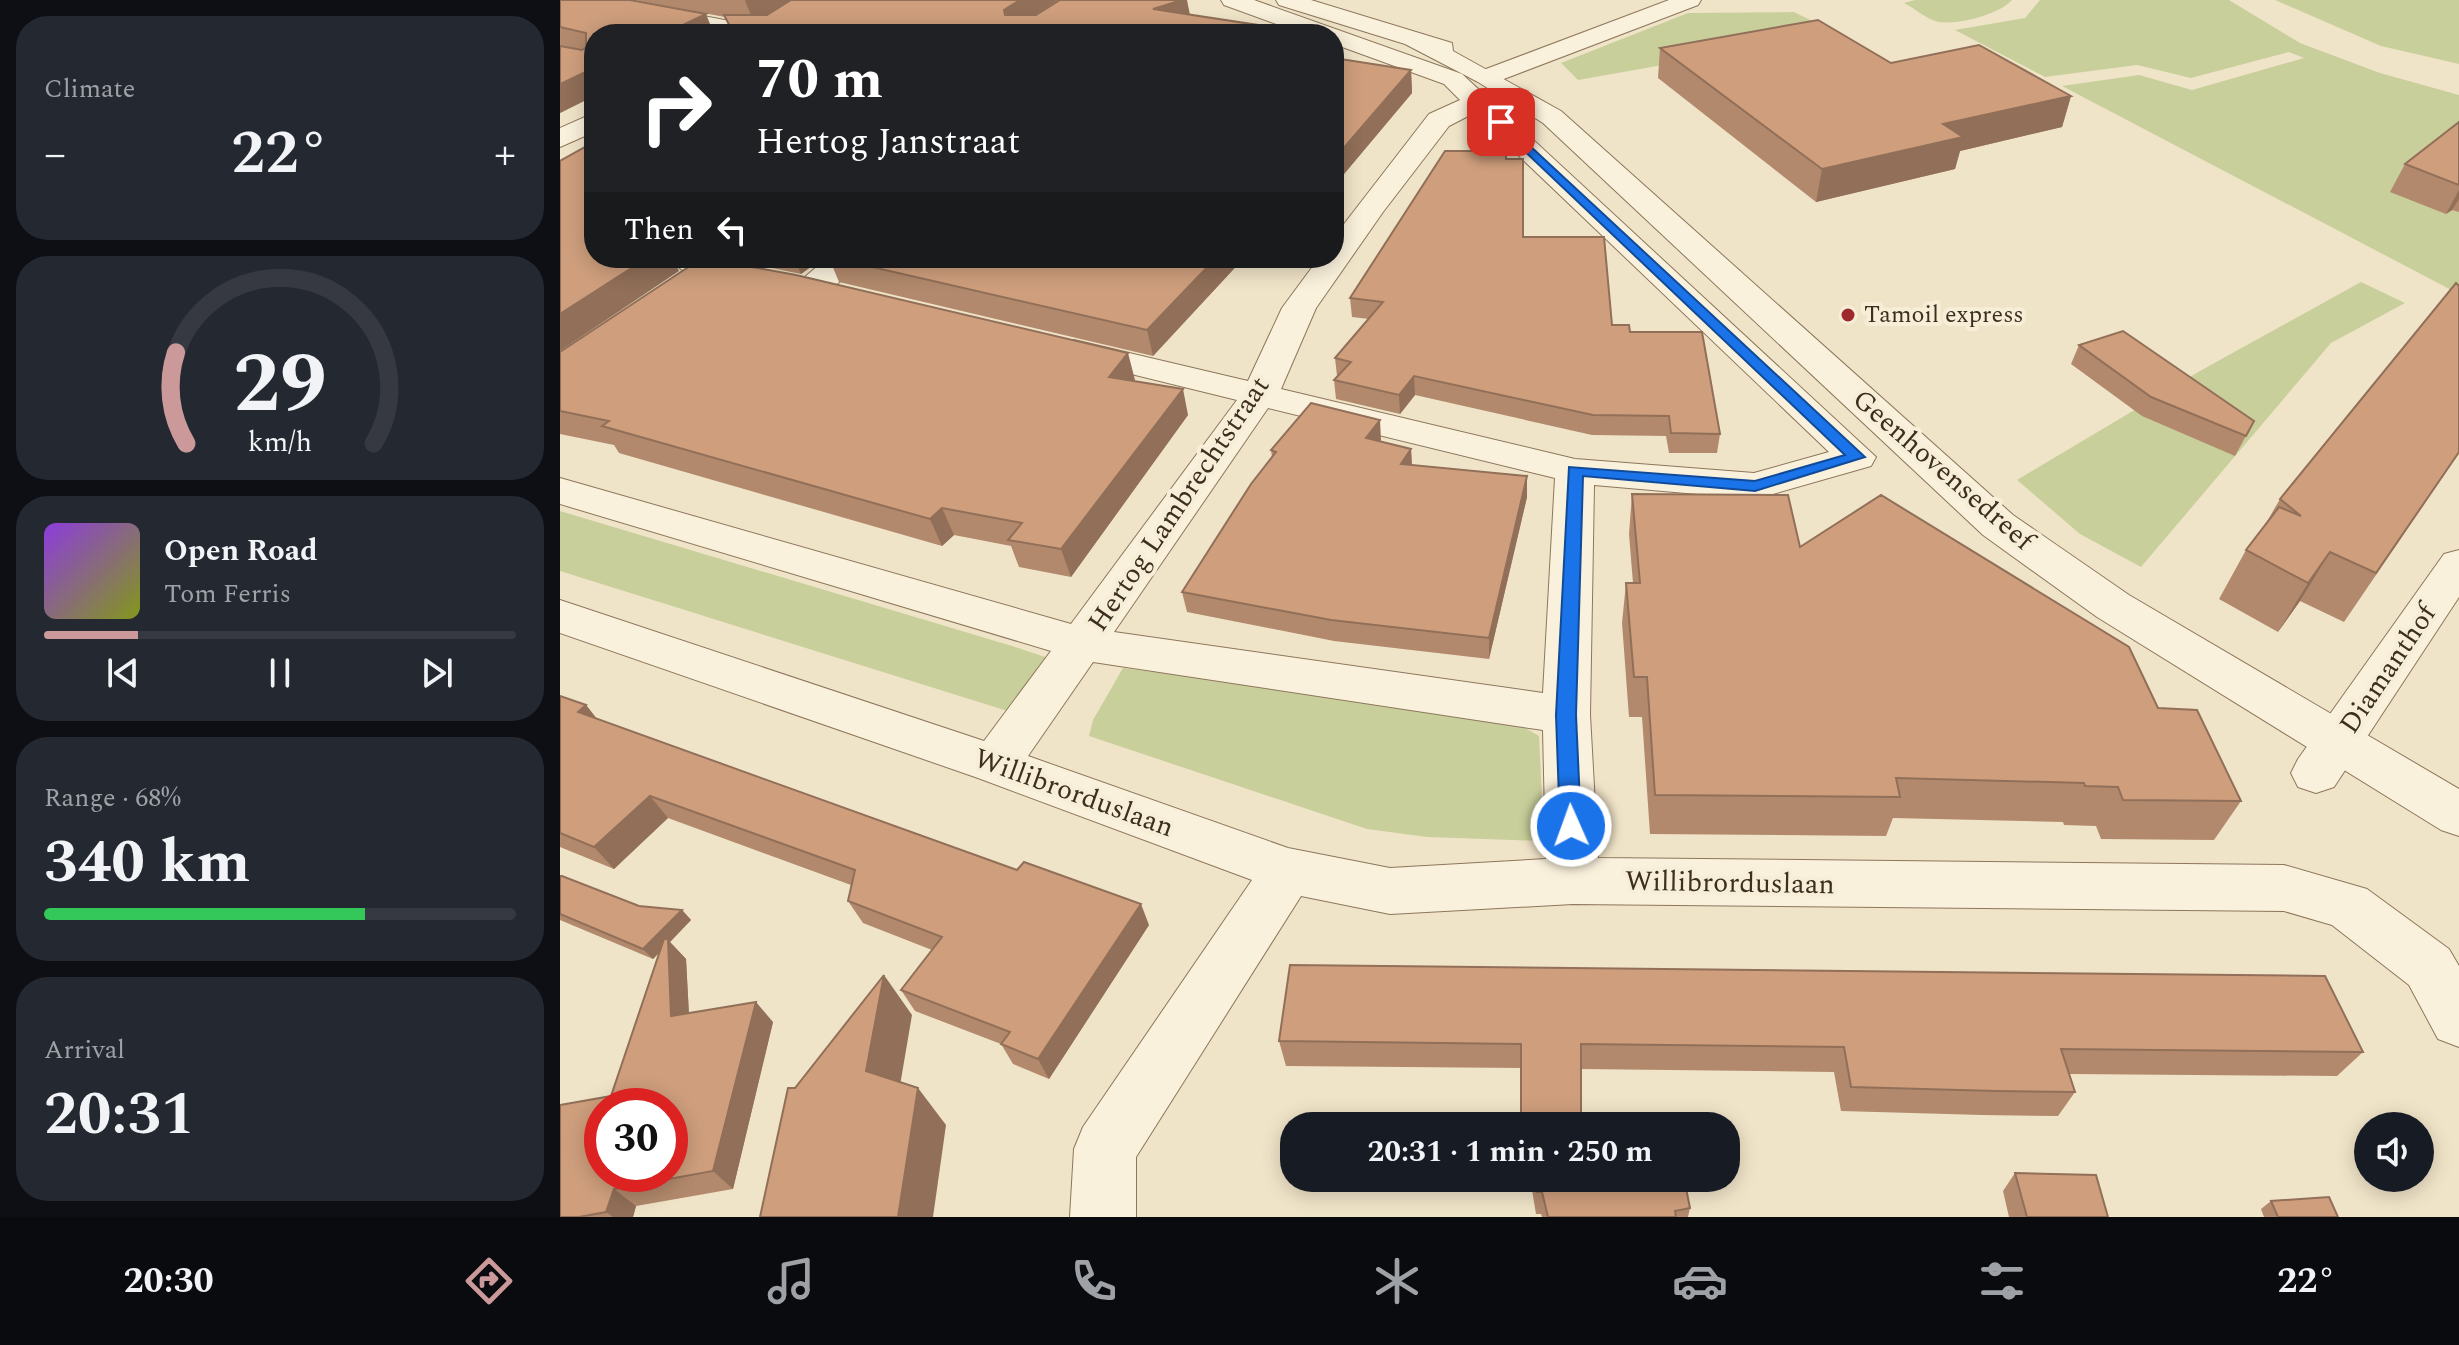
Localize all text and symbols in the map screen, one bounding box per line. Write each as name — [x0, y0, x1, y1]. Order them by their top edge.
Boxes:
text: 70 m — [756, 38, 883, 123]
icon: right — [624, 56, 728, 160]
text: Climate — [44, 69, 135, 109]
pin — [1467, 88, 1535, 156]
icon: arrive — [1479, 100, 1523, 144]
text: 22° — [231, 108, 329, 200]
text: Hertog Janstraat — [756, 115, 1020, 170]
text: − — [44, 121, 66, 188]
text: + — [494, 121, 516, 188]
text: Then — [624, 207, 694, 253]
icon: left — [710, 208, 754, 252]
place label: Tamoil express — [1864, 297, 2024, 333]
marker: Tamoil express — [1839, 306, 1857, 324]
text: 29 — [233, 322, 327, 449]
street label: Hertog Lambrechtstraat — [1077, 367, 1281, 641]
street label: Geenhovensedreef — [1843, 379, 2045, 563]
text: km/h — [248, 421, 312, 464]
text: Open Road — [164, 528, 318, 574]
text: Tom Ferris — [164, 574, 291, 614]
street label: Diamanthof — [2329, 593, 2449, 743]
icon: previous — [101, 651, 145, 695]
icon: pause — [258, 651, 302, 695]
icon: next — [415, 651, 459, 695]
street label: Willibrorduslaan — [968, 737, 1180, 849]
text: Range · 68% — [44, 778, 181, 818]
position arrow — [1529, 784, 1613, 868]
text: 340 km — [44, 817, 250, 909]
street label: Willibrorduslaan — [1625, 860, 1835, 906]
text: Arrival — [44, 1030, 125, 1070]
text: 20:31 — [44, 1069, 195, 1161]
speed limit sign: 30 — [584, 1088, 688, 1192]
map controls — [2354, 1112, 2434, 1192]
button: sound — [2354, 1112, 2434, 1192]
text: 20:31 · 1 min · 250 m — [1367, 1129, 1653, 1175]
icon: directions — [461, 1253, 517, 1309]
icon: music — [763, 1253, 819, 1309]
icon: phone — [1066, 1253, 1122, 1309]
icon: climate — [1369, 1253, 1425, 1309]
icon: car — [1672, 1253, 1728, 1309]
icon: filters — [1974, 1253, 2030, 1309]
text: 20:30 — [123, 1254, 214, 1309]
text: 22° — [2277, 1254, 2336, 1309]

